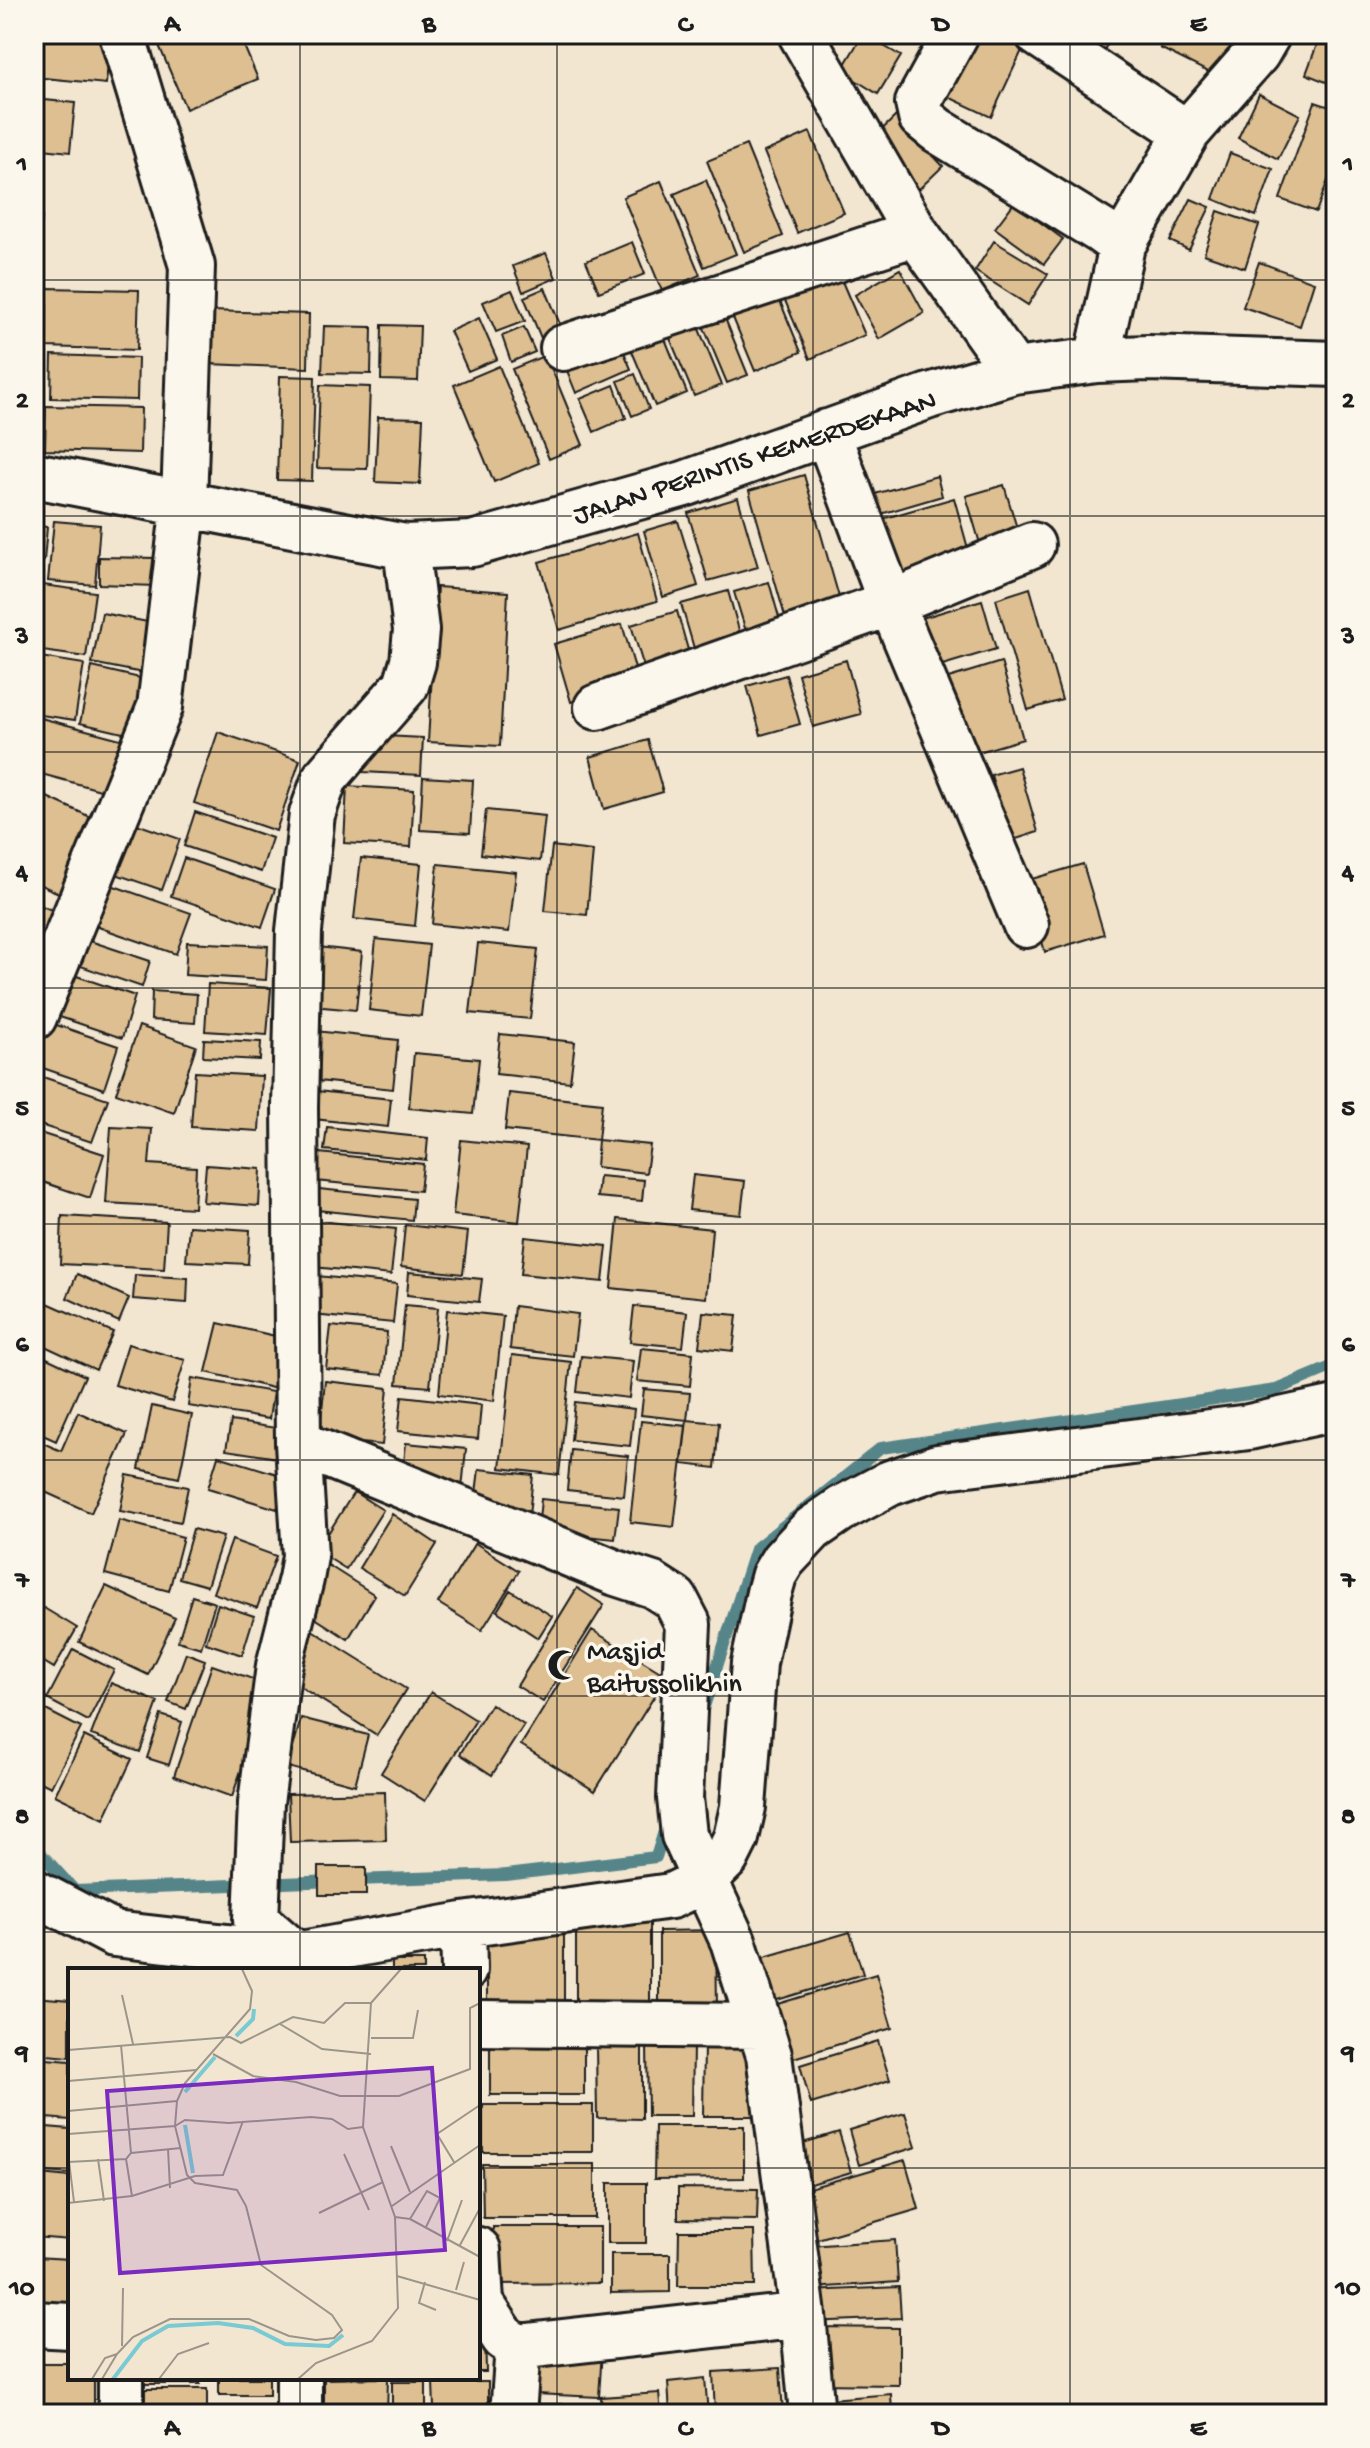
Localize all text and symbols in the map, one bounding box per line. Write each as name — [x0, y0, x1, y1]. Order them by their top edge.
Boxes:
text: A — [163, 11, 181, 42]
text: B — [421, 11, 437, 42]
text: C — [678, 11, 695, 42]
text: D — [931, 11, 951, 42]
text: E — [1190, 11, 1208, 42]
text: 1 — [16, 151, 27, 182]
text: 1 — [1342, 151, 1353, 182]
street label: JALAN PERINTIS KEMERDEKAAN — [570, 385, 941, 534]
text: 2 — [16, 387, 29, 418]
text: 2 — [1342, 387, 1355, 418]
text: 3 — [14, 623, 29, 654]
text: 3 — [1340, 623, 1355, 654]
text: 4 — [15, 859, 29, 890]
text: 4 — [1341, 859, 1355, 890]
text: 5 — [15, 1095, 29, 1126]
text: 5 — [1341, 1095, 1355, 1126]
text: 6 — [15, 1331, 29, 1362]
text: 6 — [1341, 1331, 1355, 1362]
text: 7 — [13, 1567, 30, 1598]
text: 7 — [1339, 1567, 1356, 1598]
place label: Masjid Baitussolikhin — [586, 1637, 742, 1702]
mosque icon: Masjid Baitussolikhin — [546, 1648, 580, 1682]
text: 8 — [15, 1803, 29, 1834]
text: 8 — [1341, 1803, 1355, 1834]
inset map — [68, 1968, 480, 2380]
text: 9 — [13, 2039, 29, 2070]
text: 9 — [1339, 2039, 1355, 2070]
text: 10 — [8, 2275, 35, 2306]
text: 10 — [1334, 2275, 1361, 2306]
text: A — [163, 2415, 181, 2446]
text: B — [421, 2415, 437, 2446]
text: C — [678, 2415, 695, 2446]
text: D — [931, 2415, 951, 2446]
text: E — [1190, 2415, 1208, 2446]

